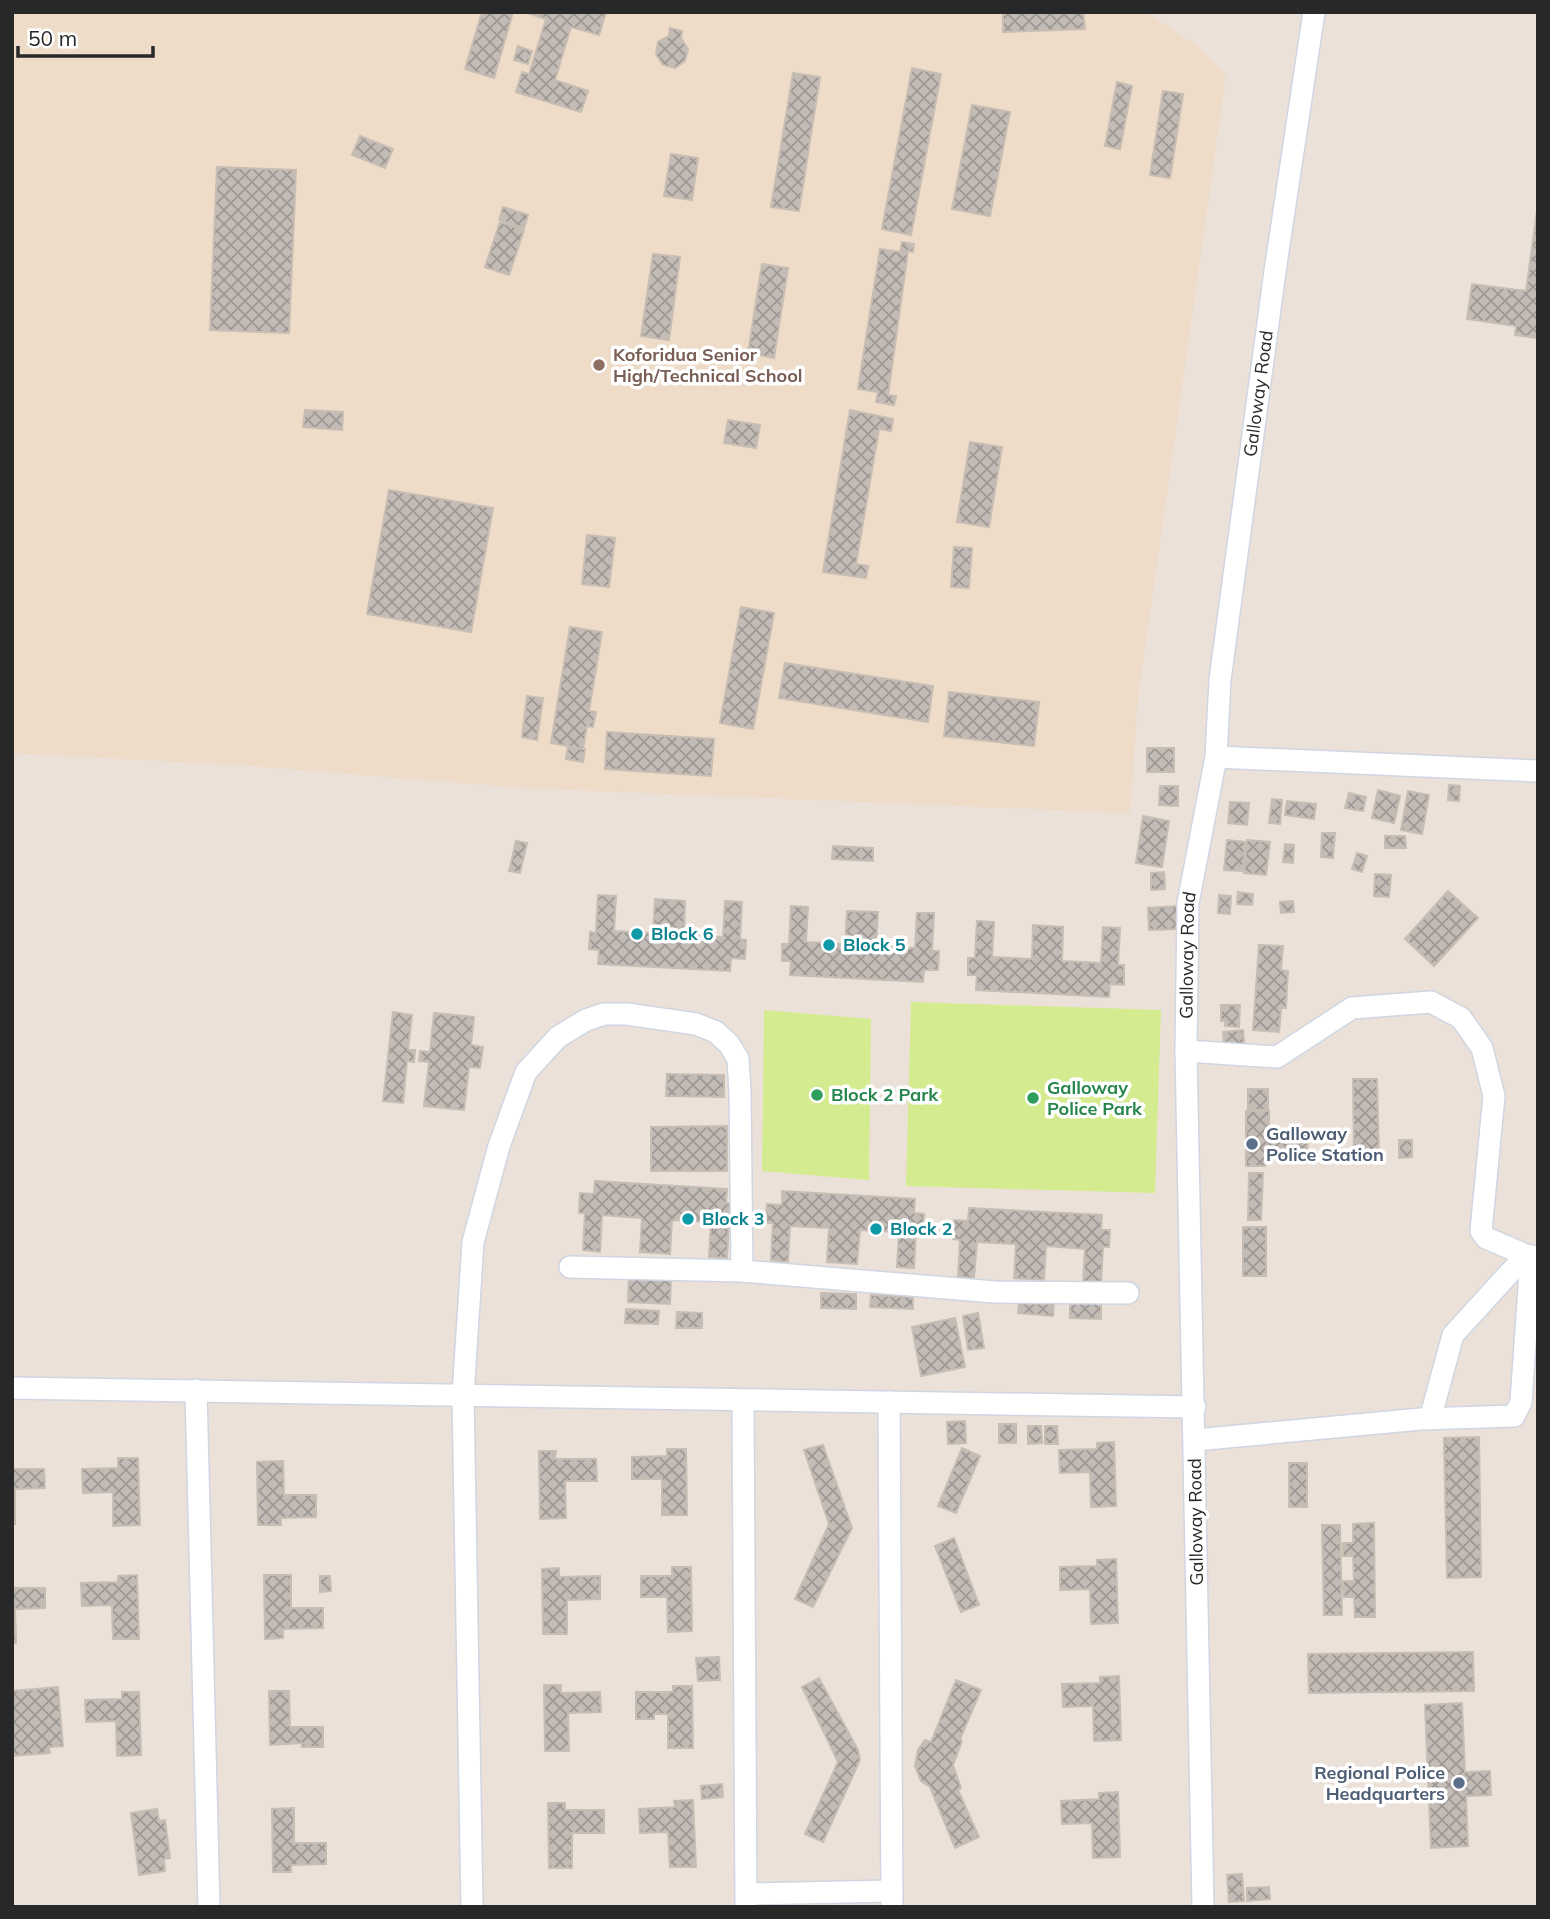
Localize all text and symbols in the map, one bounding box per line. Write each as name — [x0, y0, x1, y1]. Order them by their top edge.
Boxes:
scale bar — [18, 14, 152, 58]
text: 50 m — [28, 25, 77, 51]
street label: Galloway Road — [1238, 329, 1278, 458]
place label: Koforidua Senior High/Technical School — [613, 343, 803, 387]
marker: Koforidua Senior High/Technical School — [591, 357, 607, 373]
street label: Galloway Road — [1174, 889, 1201, 1019]
place label: Block 6 — [651, 922, 714, 945]
marker: Block 6 — [629, 926, 645, 942]
place label: Block 5 — [843, 933, 906, 956]
marker: Block 5 — [821, 937, 837, 953]
place label: Galloway Police Park — [1047, 1076, 1143, 1120]
place label: Block 2 Park — [831, 1083, 939, 1106]
marker: Block 2 Park — [809, 1087, 825, 1103]
marker: Galloway Police Park — [1025, 1090, 1041, 1106]
place label: Galloway Police Station — [1266, 1122, 1384, 1166]
marker: Galloway Police Station — [1244, 1136, 1260, 1152]
place label: Block 3 — [702, 1207, 765, 1230]
marker: Block 3 — [680, 1211, 696, 1227]
place label: Block 2 — [890, 1217, 953, 1240]
marker: Block 2 — [868, 1221, 884, 1237]
street label: Galloway Road — [1183, 1458, 1208, 1586]
place label: Regional Police Headquarters — [1314, 1761, 1445, 1805]
marker: Regional Police Headquarters — [1451, 1775, 1467, 1791]

